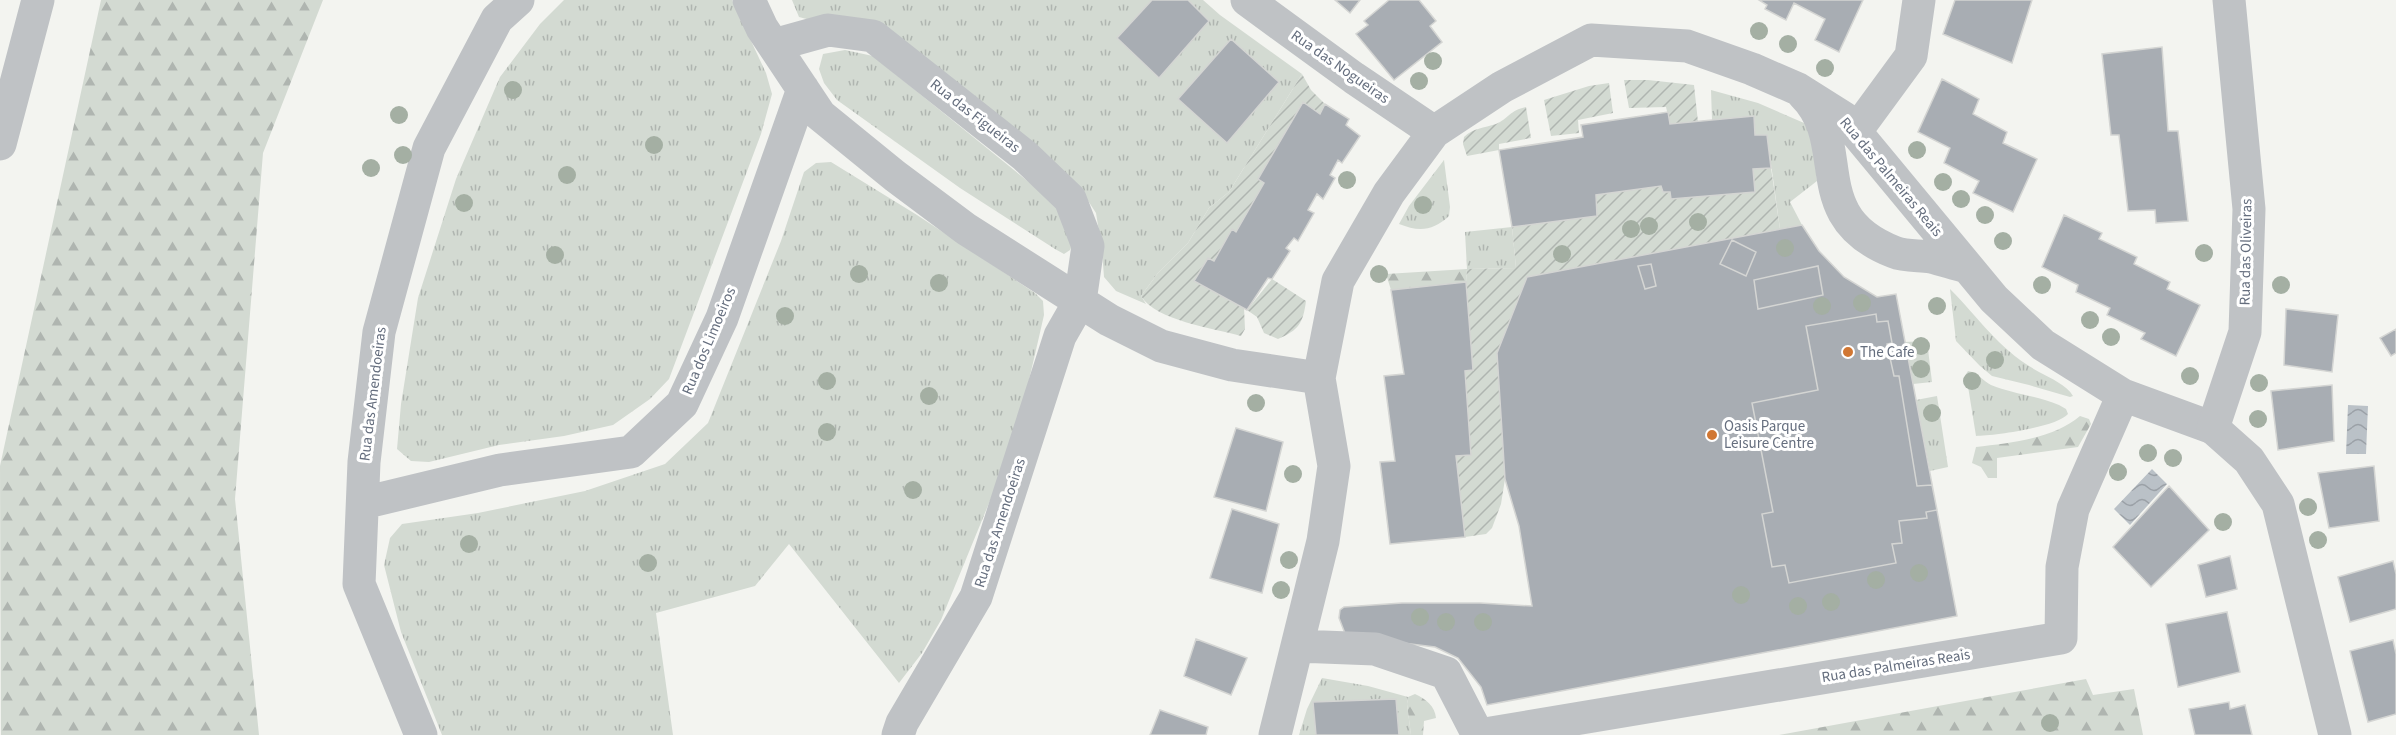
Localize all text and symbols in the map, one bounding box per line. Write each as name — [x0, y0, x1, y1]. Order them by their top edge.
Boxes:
street label: Rua das Nogueiras — [1287, 25, 1393, 109]
street label: Rua das Figueiras — [926, 74, 1024, 158]
street label: Rua das Palmeiras Reais — [1835, 113, 1947, 241]
street label: Rua das Oliveiras — [2235, 198, 2257, 306]
street label: Rua dos Limoeiros — [677, 284, 741, 398]
street label: Rua das Amendoeiras — [354, 326, 392, 462]
place label: The Cafe — [1860, 342, 1914, 363]
marker: The Cafe — [1841, 345, 1855, 359]
place label: Oasis Parque Leisure Centre — [1724, 416, 1814, 454]
marker: Oasis Parque Leisure Centre — [1705, 428, 1719, 442]
street label: Rua das Amendoeiras — [969, 456, 1031, 590]
street label: Rua das Palmeiras Reais — [1820, 644, 1972, 688]

